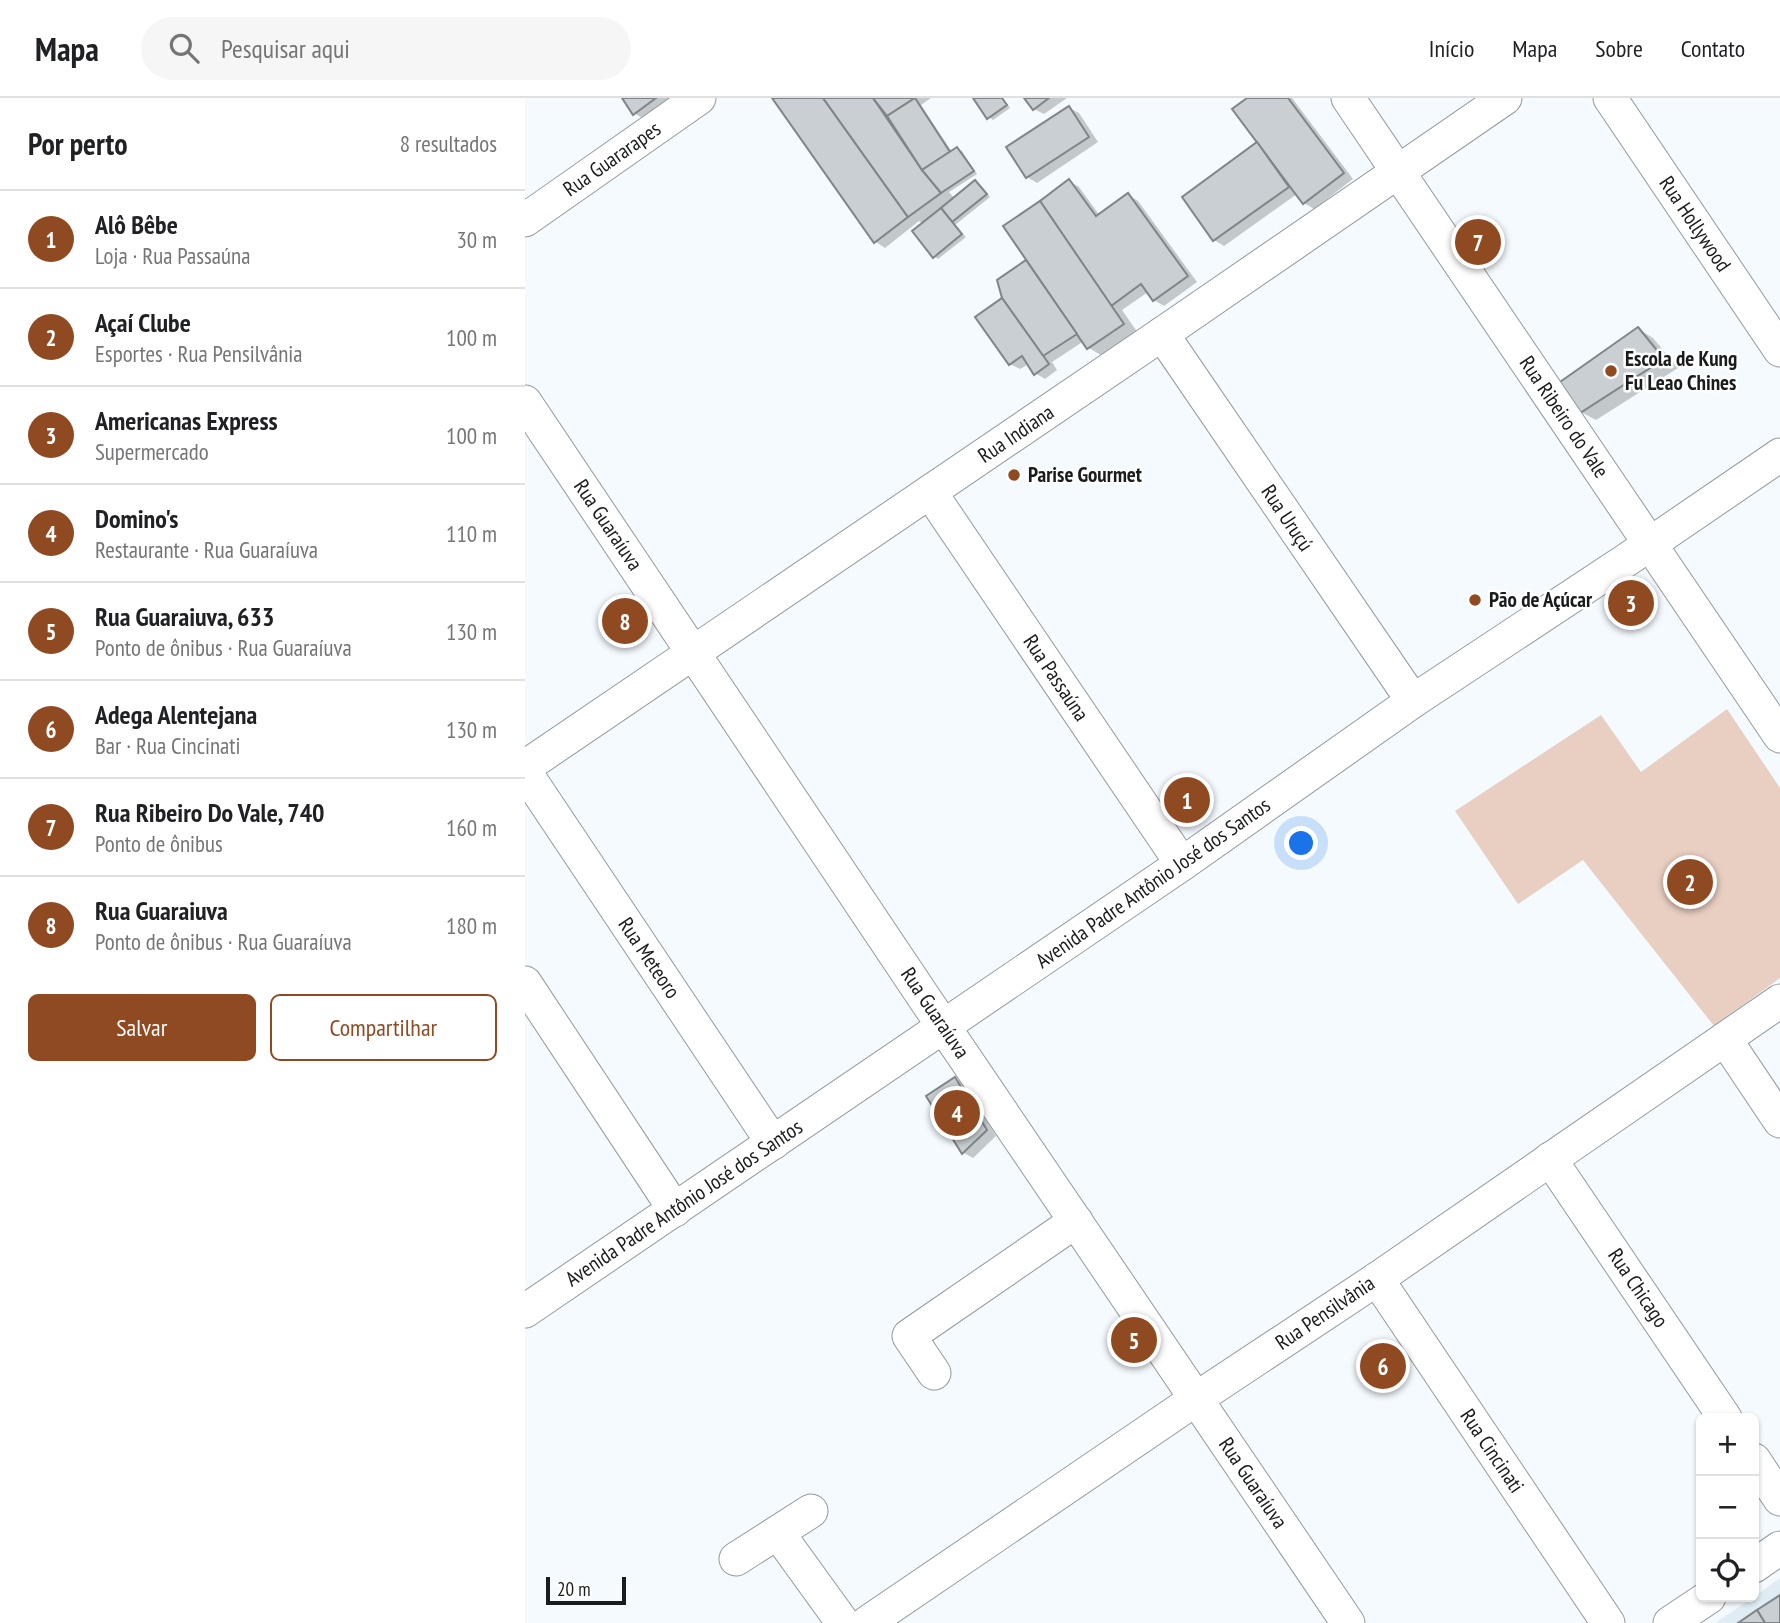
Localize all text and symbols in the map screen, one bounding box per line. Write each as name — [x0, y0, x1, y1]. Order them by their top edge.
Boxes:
search box — [141, 17, 631, 80]
text: Mapa — [35, 27, 99, 70]
icon: search — [165, 29, 203, 67]
text: Pesquisar aqui — [221, 32, 350, 65]
text: Início — [1429, 33, 1474, 64]
text: Mapa — [1512, 33, 1557, 64]
text: Sobre — [1595, 33, 1643, 64]
text: Contato — [1681, 33, 1745, 64]
street label: Rua Guararapes — [558, 115, 666, 202]
text: Por perto — [28, 124, 128, 163]
text: 8 resultados — [400, 129, 497, 158]
street label: Rua Hollywood — [1654, 171, 1737, 277]
text: Alô Bêbe — [95, 208, 178, 241]
pin: 7 — [1455, 216, 1501, 268]
text: 1 — [46, 225, 57, 254]
text: 30 m — [456, 225, 497, 254]
text: Loja · Rua Passaúna — [95, 241, 250, 270]
text: Açaí Clube — [95, 306, 191, 339]
text: 2 — [46, 323, 57, 352]
text: 100 m — [446, 323, 497, 352]
text: Esportes · Rua Pensilvânia — [95, 339, 302, 368]
place label: Escola de Kung Fu Leao Chines — [1625, 345, 1737, 396]
street label: Rua Ribeiro do Vale — [1514, 351, 1615, 483]
marker: Escola de Kung Fu Leao Chines — [1603, 363, 1619, 379]
street label: Rua Indiana — [973, 398, 1059, 469]
text: Americanas Express — [95, 404, 278, 437]
text: 3 — [46, 421, 57, 450]
text: 100 m — [446, 421, 497, 450]
text: Supermercado — [95, 437, 209, 466]
place label: Parise Gourmet — [1028, 461, 1142, 488]
marker: Parise Gourmet — [1006, 467, 1022, 483]
street label: Rua Guaraíuva — [568, 474, 649, 575]
street label: Rua Uruçú — [1255, 479, 1319, 556]
text: Domino's — [95, 502, 178, 535]
text: 4 — [46, 519, 57, 548]
text: 110 m — [446, 519, 497, 548]
text: Restaurante · Rua Guaraíuva — [95, 535, 318, 564]
pin: 3 — [1608, 577, 1654, 629]
place label: Pão de Açúcar — [1489, 586, 1593, 613]
marker: Pão de Açúcar — [1467, 592, 1483, 608]
pin: 8 — [602, 595, 648, 647]
text: Rua Guaraiuva, 633 — [95, 600, 274, 633]
text: 5 — [46, 617, 57, 646]
text: 130 m — [446, 617, 497, 646]
street label: Rua Passaúna — [1018, 629, 1095, 726]
text: Ponto de ônibus · Rua Guaraíuva — [95, 633, 352, 662]
text: Adega Alentejana — [95, 698, 257, 731]
text: 6 — [46, 715, 57, 744]
text: 130 m — [446, 715, 497, 744]
text: Bar · Rua Cincinati — [95, 731, 241, 760]
pin: 1 — [1164, 774, 1210, 826]
street label: Avenida Padre Antônio José dos Santos — [1030, 791, 1275, 974]
text: Rua Ribeiro Do Vale, 740 — [95, 796, 325, 829]
text: 7 — [46, 813, 57, 842]
text: 160 m — [446, 813, 497, 842]
your location — [1284, 826, 1318, 860]
text: Ponto de ônibus — [95, 829, 223, 858]
pin: 2 — [1667, 856, 1713, 908]
text: Rua Guaraiuva — [95, 894, 228, 927]
text: 8 — [46, 911, 57, 940]
text: 180 m — [446, 911, 497, 940]
street label: Rua Meteoro — [612, 912, 686, 1003]
text: Ponto de ônibus · Rua Guaraíuva — [95, 927, 352, 956]
street label: Rua Guaraíuva — [895, 962, 976, 1063]
button: Salvar — [28, 994, 256, 1061]
button: Compartilhar — [270, 994, 497, 1061]
pin: 4 — [934, 1087, 980, 1139]
street label: Avenida Padre Antônio José dos Santos — [560, 1113, 807, 1292]
street label: Rua Chicago — [1602, 1243, 1675, 1332]
street label: Rua Pensilvânia — [1270, 1269, 1380, 1356]
pin: 5 — [1111, 1314, 1157, 1366]
pin: 6 — [1360, 1340, 1406, 1392]
street label: Rua Cincinati — [1455, 1404, 1530, 1498]
map controls — [1696, 1413, 1759, 1602]
button: + — [1696, 1413, 1759, 1476]
street label: Rua Guaraíuva — [1213, 1432, 1294, 1533]
button: − — [1696, 1476, 1759, 1539]
button: locate — [1696, 1539, 1759, 1602]
scale bar — [546, 1574, 627, 1606]
text: 20 m — [557, 1577, 591, 1601]

